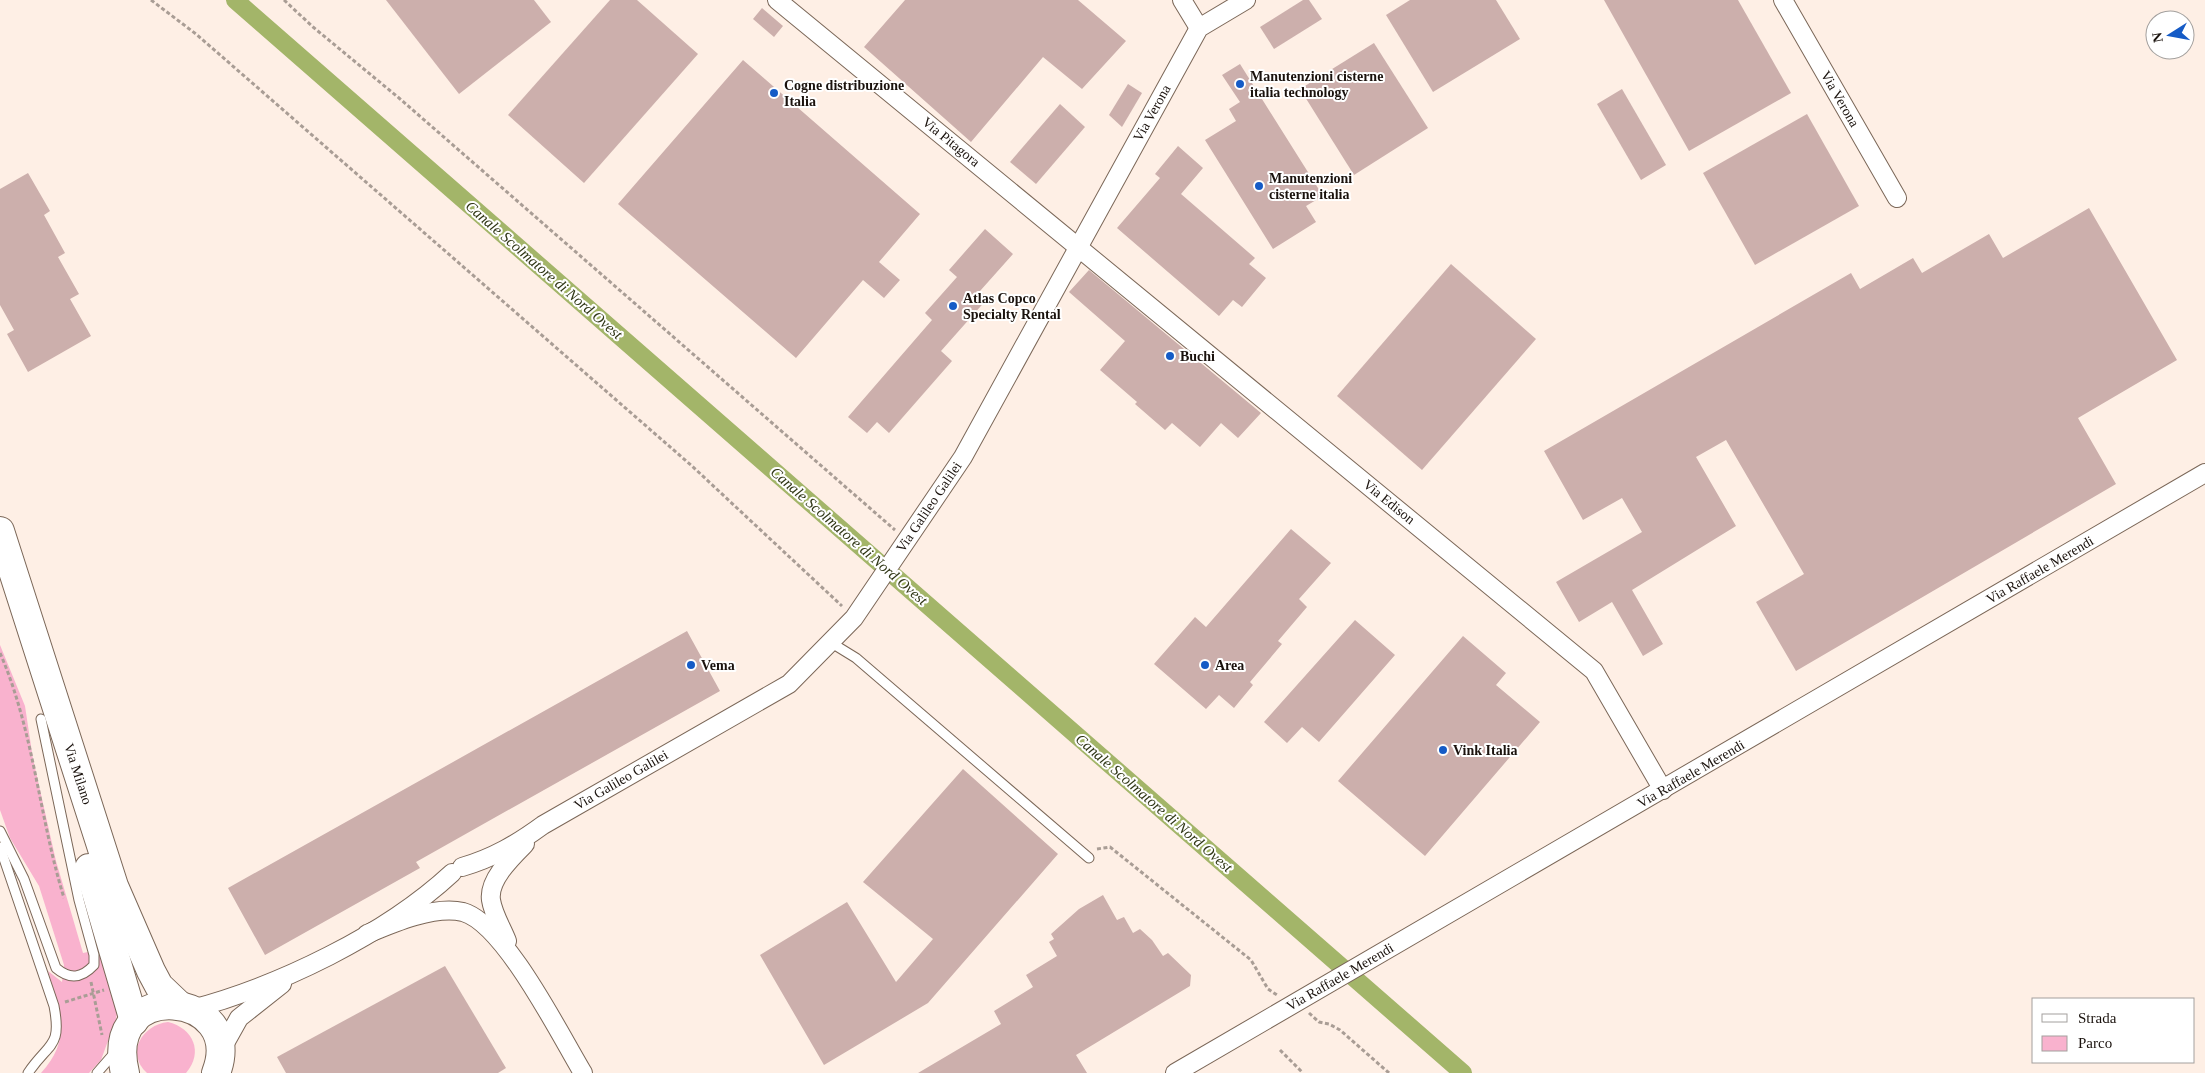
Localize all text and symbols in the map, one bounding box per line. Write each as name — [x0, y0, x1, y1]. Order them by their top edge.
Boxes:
north arrow — [2145, 10, 2195, 60]
text: N — [2149, 31, 2166, 44]
street label: Via Verona — [1818, 68, 1862, 130]
place label: Manutenzioni cisterne italia technology — [1250, 69, 1383, 100]
place label: Cogne distribuzione Italia — [784, 78, 904, 109]
marker: Manutenzioni cisterne italia technology — [1234, 78, 1246, 90]
street label: Via Verona — [1130, 81, 1174, 144]
marker: Cogne distribuzione Italia — [768, 87, 780, 99]
street label: Via Pitagora — [919, 114, 983, 170]
place label: Manutenzioni cisterne italia — [1269, 171, 1352, 202]
marker: Manutenzioni cisterne italia — [1253, 180, 1265, 192]
water label: Canale Scolmatore di Nord Ovest — [462, 198, 626, 343]
place label: Atlas Copco Specialty Rental — [963, 291, 1061, 322]
marker: Atlas Copco Specialty Rental — [947, 300, 959, 312]
place label: Buchi — [1180, 349, 1215, 364]
marker: Buchi — [1164, 350, 1176, 362]
street label: Via Galileo Galilei — [893, 459, 965, 555]
water label: Canale Scolmatore di Nord Ovest — [767, 464, 931, 609]
street label: Via Edison — [1360, 477, 1418, 527]
street label: Via Raffaele Merendi — [1984, 533, 2096, 607]
place label: Vema — [701, 658, 735, 673]
place label: Area — [1215, 658, 1244, 673]
marker: Vema — [685, 659, 697, 671]
marker: Area — [1199, 659, 1211, 671]
water label: Canale Scolmatore di Nord Ovest — [1072, 731, 1236, 876]
street label: Via Raffaele Merendi — [1635, 737, 1747, 811]
street label: Via Milano — [61, 742, 95, 806]
place label: Vink Italia — [1453, 743, 1517, 758]
marker: Vink Italia — [1437, 744, 1449, 756]
street label: Via Galileo Galilei — [571, 747, 671, 813]
street label: Via Raffaele Merendi — [1284, 940, 1396, 1014]
legend — [2032, 998, 2195, 1063]
text: Strada — [2078, 1010, 2117, 1026]
text: Parco — [2078, 1035, 2112, 1051]

